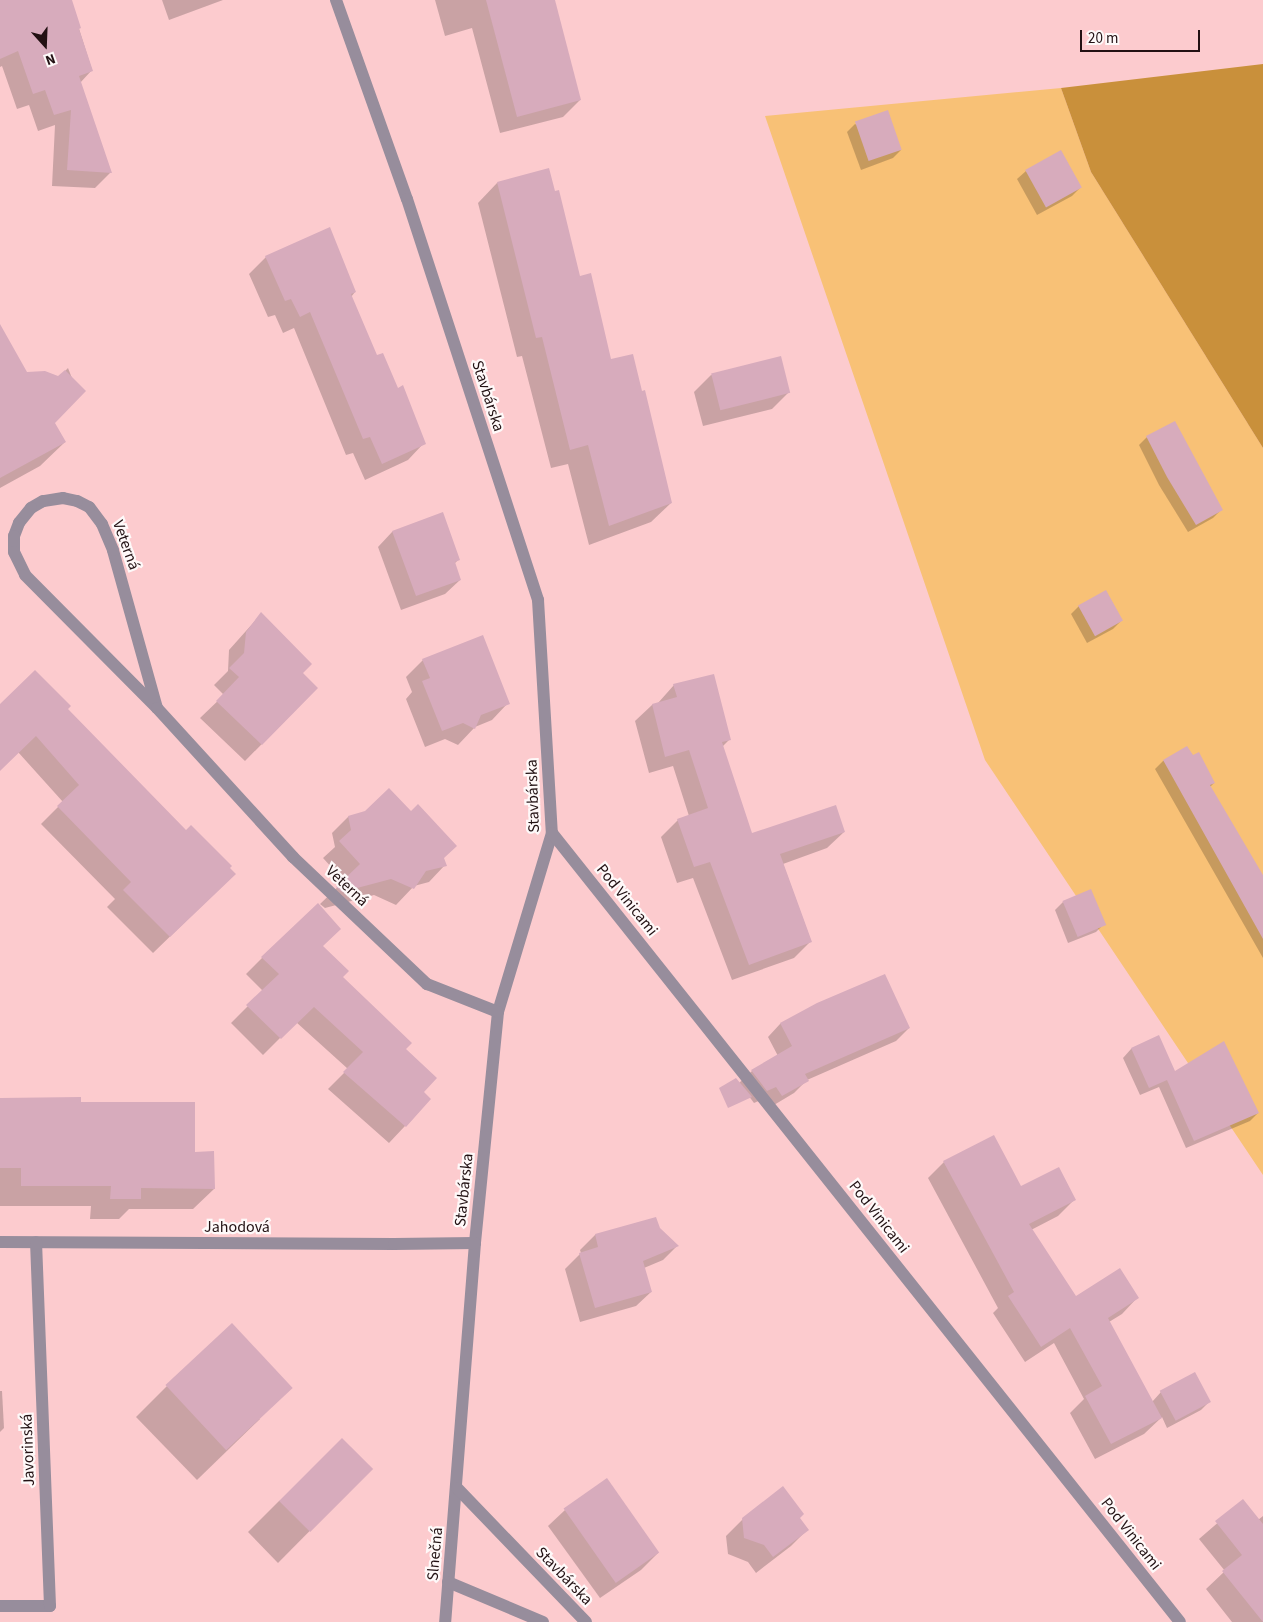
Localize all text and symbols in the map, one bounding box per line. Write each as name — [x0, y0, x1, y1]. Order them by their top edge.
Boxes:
north arrow — [20, 20, 70, 70]
scale bar — [1083, 20, 1203, 52]
text: 20 m — [1088, 28, 1118, 49]
text: N — [42, 48, 58, 70]
street label: Stavbárska — [468, 358, 508, 434]
street label: Veterná — [108, 518, 144, 572]
street label: Stavbárska — [522, 759, 544, 833]
street label: Pod Vinicami — [592, 860, 662, 940]
street label: Veterná — [322, 861, 372, 911]
street label: Stavbárska — [451, 1152, 477, 1228]
street label: Pod Vinicami — [845, 1177, 913, 1257]
street label: Jahodová — [204, 1217, 270, 1237]
street label: Javorinská — [17, 1413, 39, 1487]
street label: Pod Vinicami — [1097, 1494, 1165, 1574]
street label: Slnečná — [423, 1527, 447, 1581]
street label: Stavbárska — [532, 1543, 596, 1609]

